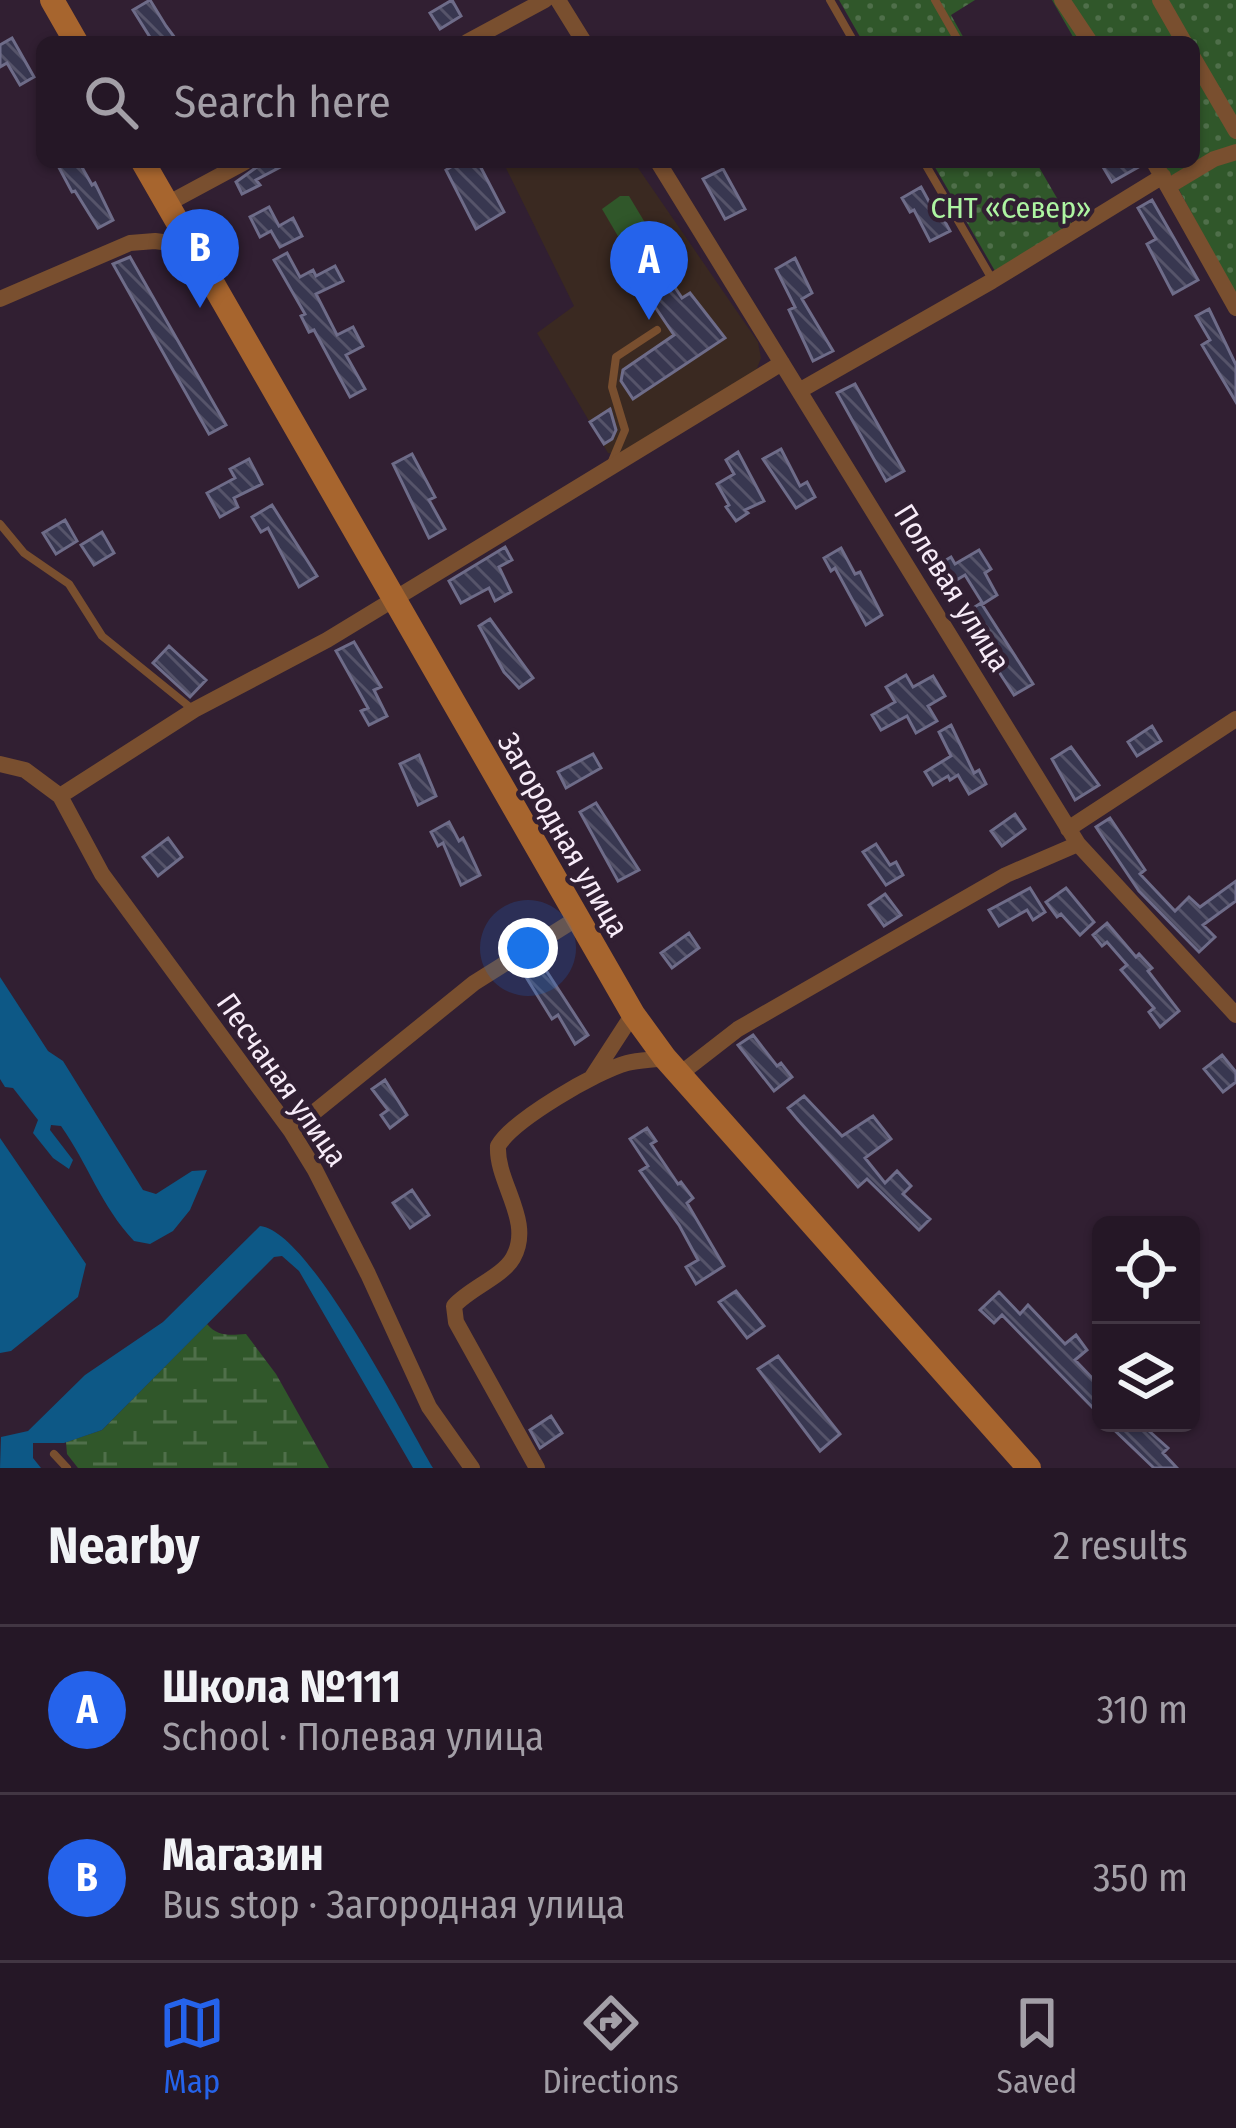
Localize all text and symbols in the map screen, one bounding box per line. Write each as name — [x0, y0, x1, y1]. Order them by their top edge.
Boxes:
search box — [36, 36, 1200, 168]
icon: search — [78, 69, 144, 135]
text: Search here — [174, 75, 391, 129]
park label: СНТ «Север» — [930, 190, 1092, 226]
pin: B — [161, 209, 239, 308]
pin: A — [610, 221, 688, 320]
street label: Полевая улица — [886, 498, 1018, 678]
street label: Загородная улица — [490, 726, 636, 944]
your location — [498, 918, 558, 978]
street label: Песчаная улица — [209, 987, 355, 1173]
map controls — [1092, 1216, 1200, 1432]
button: locate — [1092, 1216, 1200, 1324]
button: layers — [1092, 1324, 1200, 1432]
text: Nearby — [48, 1515, 200, 1577]
text: 2 results — [1053, 1523, 1188, 1569]
text: Школа №111 — [162, 1660, 401, 1714]
text: A — [76, 1687, 98, 1733]
text: 310 m — [1097, 1687, 1188, 1733]
text: School · Полевая улица — [162, 1714, 544, 1760]
text: Магазин — [162, 1828, 324, 1882]
text: B — [76, 1855, 98, 1901]
text: 350 m — [1093, 1855, 1188, 1901]
text: Bus stop · Загородная улица — [162, 1882, 625, 1928]
tab: Map — [159, 1990, 225, 2102]
tab: Directions — [542, 1990, 679, 2102]
tab: Saved — [997, 1990, 1077, 2102]

